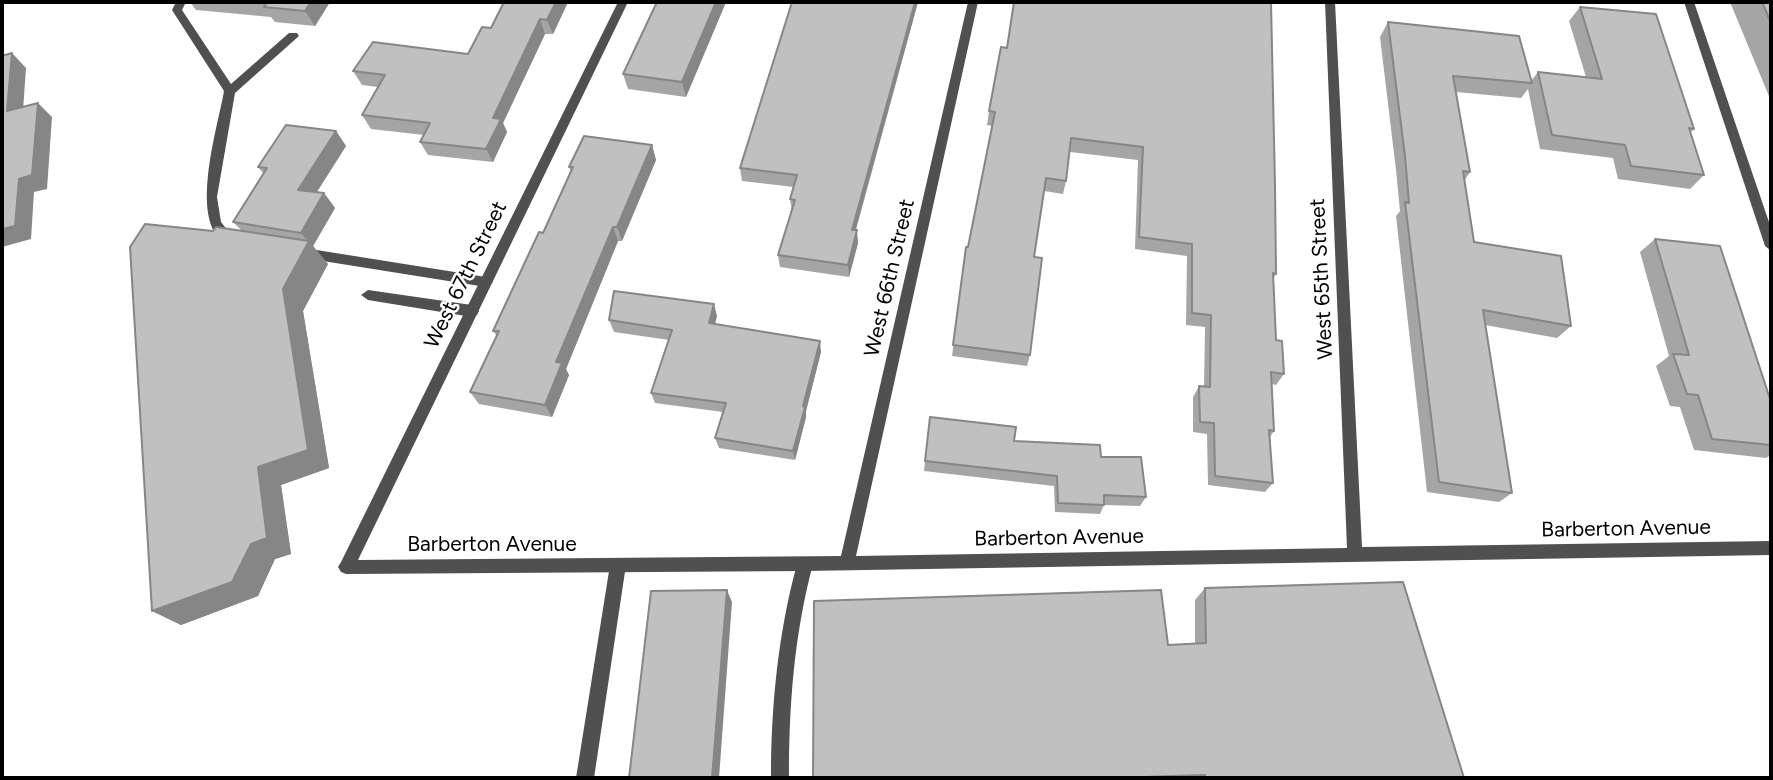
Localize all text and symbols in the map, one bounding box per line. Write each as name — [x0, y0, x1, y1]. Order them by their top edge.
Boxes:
street label: West 67th Street — [419, 197, 513, 353]
street label: West 66th Street — [860, 197, 920, 359]
street label: West 65th Street — [1305, 198, 1339, 360]
street label: Barberton Avenue — [1541, 515, 1711, 543]
street label: Barberton Avenue — [974, 524, 1144, 552]
street label: Barberton Avenue — [407, 532, 577, 558]

